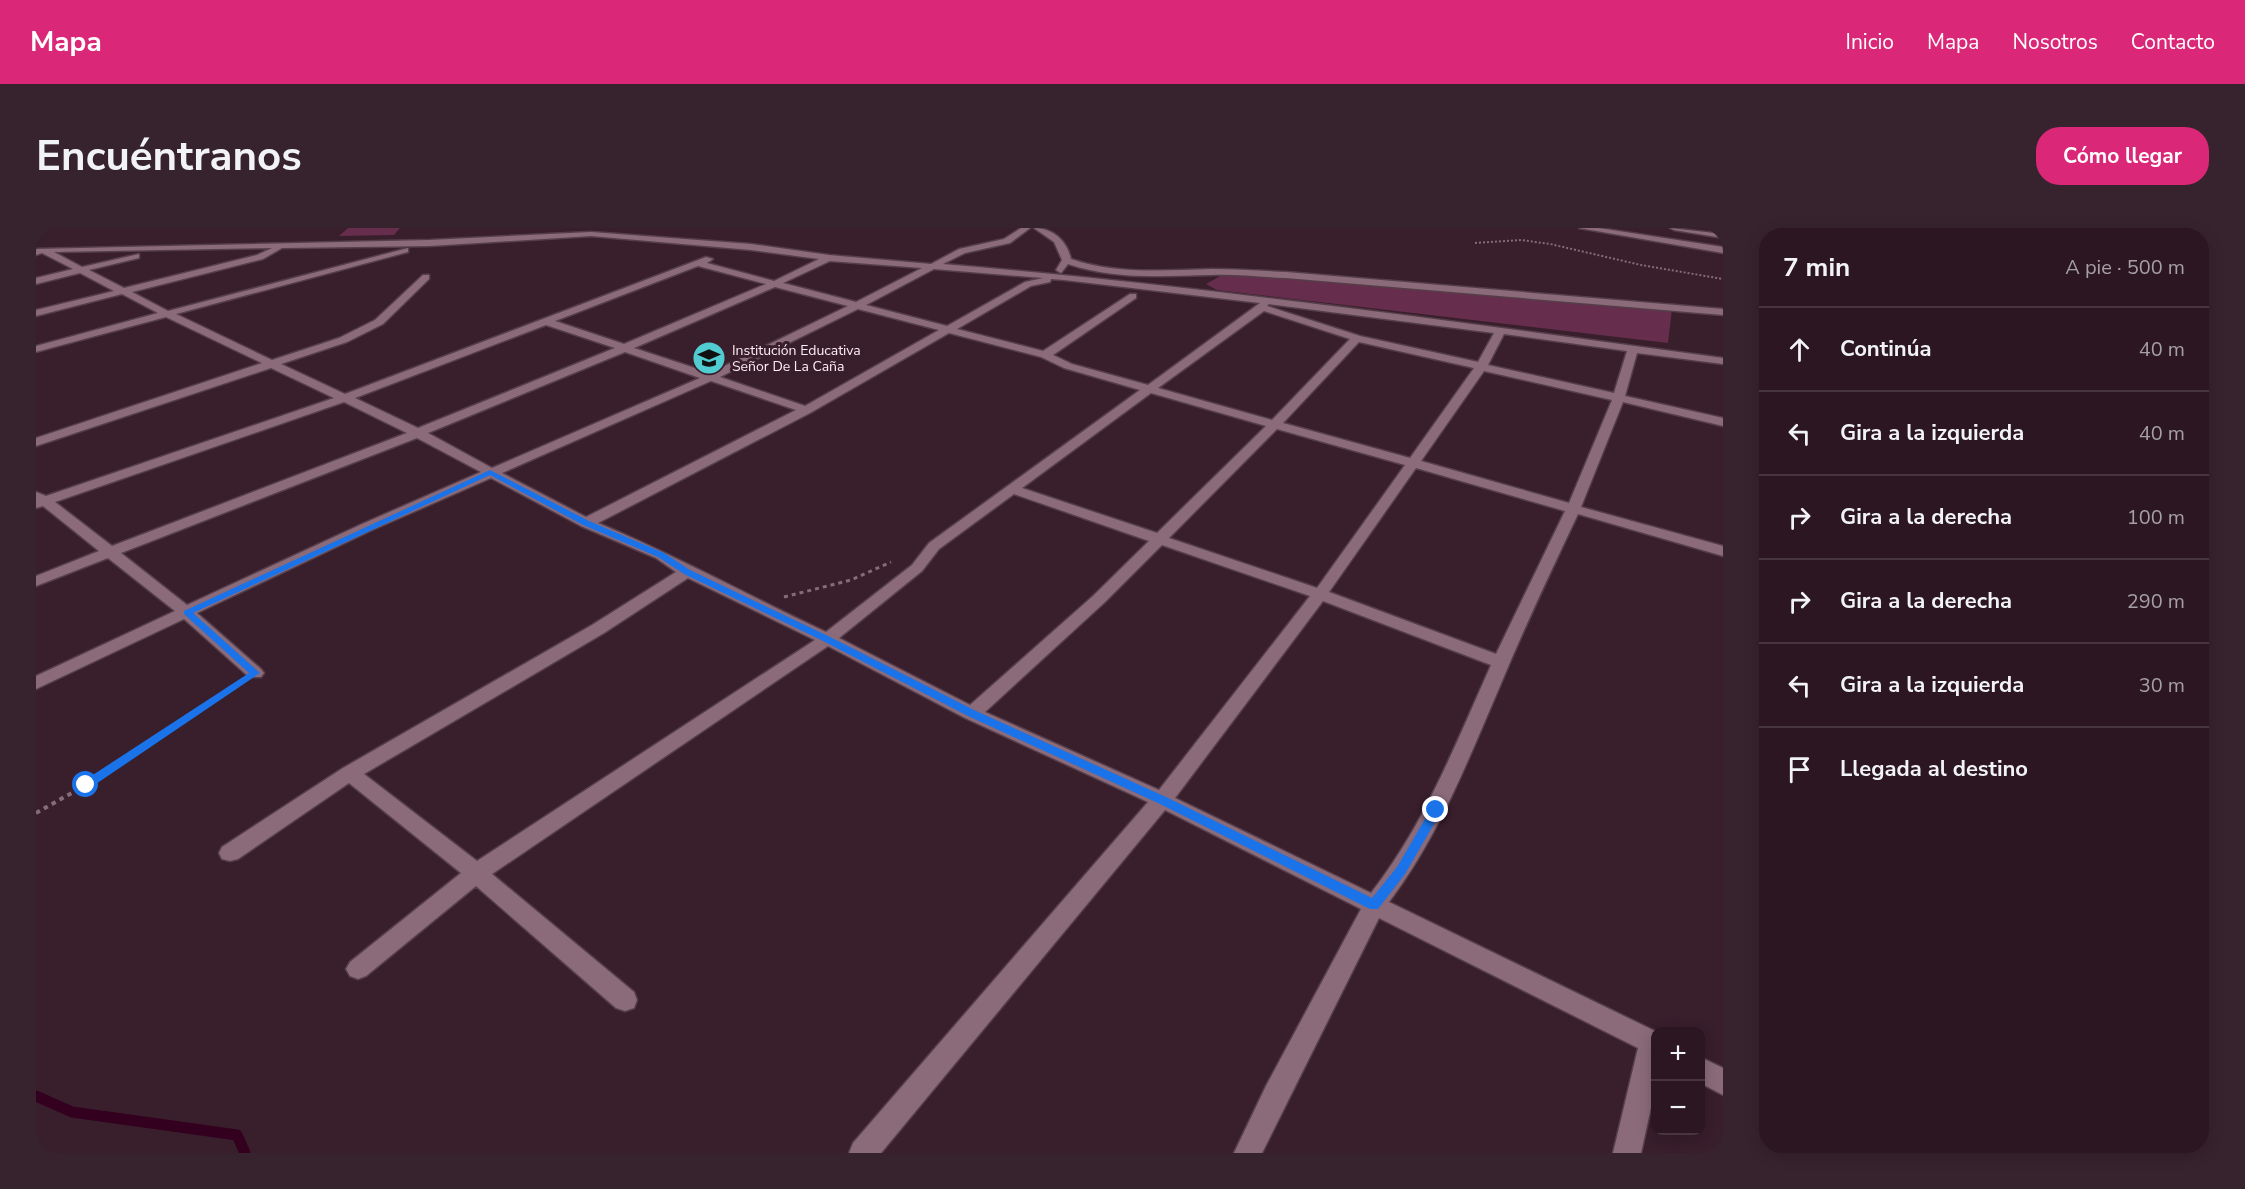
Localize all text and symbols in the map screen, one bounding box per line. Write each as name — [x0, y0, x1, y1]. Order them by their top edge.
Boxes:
text: Mapa — [30, 23, 102, 61]
text: Inicio — [1846, 28, 1894, 56]
text: Mapa — [1927, 28, 1979, 56]
text: Nosotros — [2012, 28, 2098, 56]
text: Contacto — [2131, 28, 2215, 56]
button: Cómo llegar — [2036, 127, 2209, 185]
text: Encuéntranos — [36, 128, 302, 185]
text: 7 min — [1783, 250, 1850, 285]
text: A pie · 500 m — [2065, 254, 2185, 281]
icon: ahead — [1783, 333, 1816, 366]
text: Continúa — [1840, 334, 1931, 364]
text: 40 m — [2139, 336, 2185, 363]
school or university icon: Institución Educativa Señor De La Caña — [691, 340, 727, 376]
place label: Institución Educativa Señor De La Caña — [732, 341, 861, 376]
icon: left — [1783, 417, 1816, 450]
text: Gira a la izquierda — [1840, 418, 2024, 448]
text: 40 m — [2139, 420, 2185, 447]
icon: right — [1783, 501, 1816, 534]
text: Gira a la derecha — [1840, 502, 2012, 532]
text: 100 m — [2127, 504, 2185, 531]
icon: right — [1783, 585, 1816, 618]
text: Gira a la derecha — [1840, 586, 2012, 616]
text: 290 m — [2127, 588, 2185, 615]
icon: left — [1783, 669, 1816, 702]
text: Gira a la izquierda — [1840, 670, 2024, 700]
text: 30 m — [2139, 672, 2185, 699]
icon: arrive — [1783, 753, 1816, 786]
text: Llegada al destino — [1840, 754, 2028, 784]
route start — [72, 771, 98, 797]
route end — [1422, 796, 1448, 822]
map controls — [1651, 1027, 1705, 1135]
button: + — [1651, 1027, 1705, 1081]
button: − — [1651, 1081, 1705, 1135]

